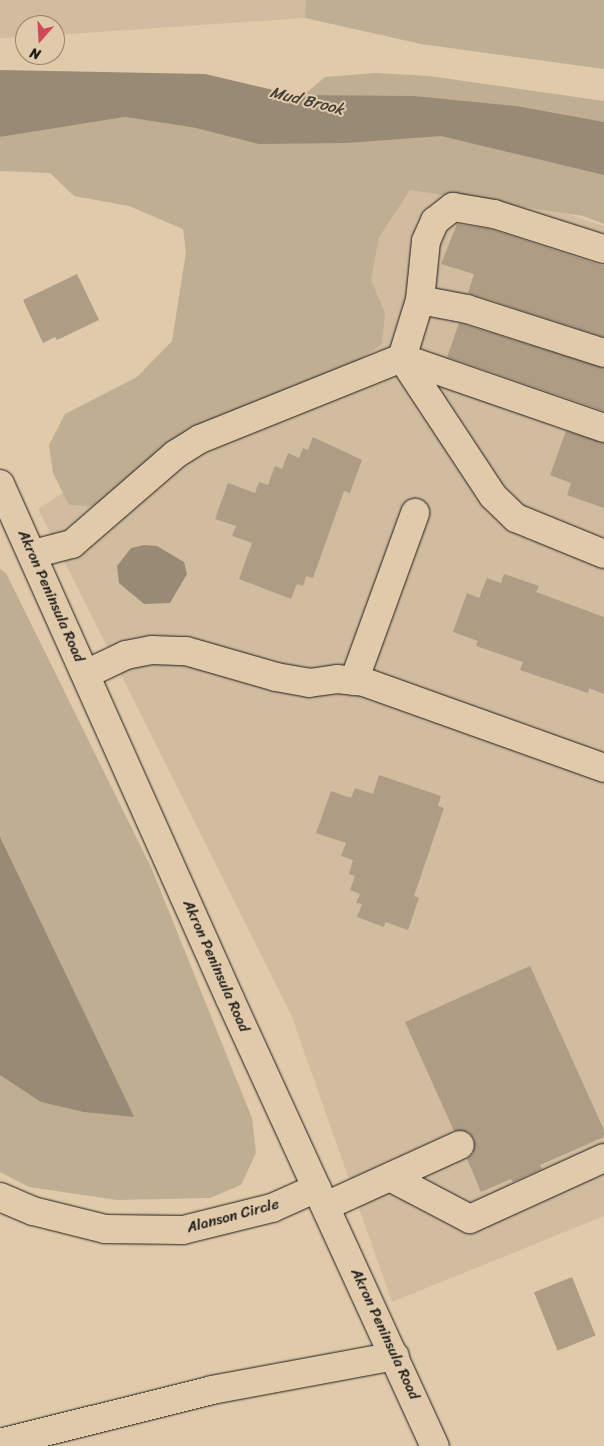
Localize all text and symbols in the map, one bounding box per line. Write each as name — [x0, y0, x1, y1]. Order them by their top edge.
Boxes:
north arrow — [15, 15, 65, 65]
text: N — [27, 40, 44, 67]
water label: Mud Brook — [268, 83, 346, 119]
street label: Akron Peninsula Road — [14, 527, 88, 665]
street label: Akron Peninsula Road — [179, 897, 253, 1035]
street label: Alanson Circle — [185, 1195, 281, 1237]
street label: Akron Peninsula Road — [347, 1265, 423, 1403]

